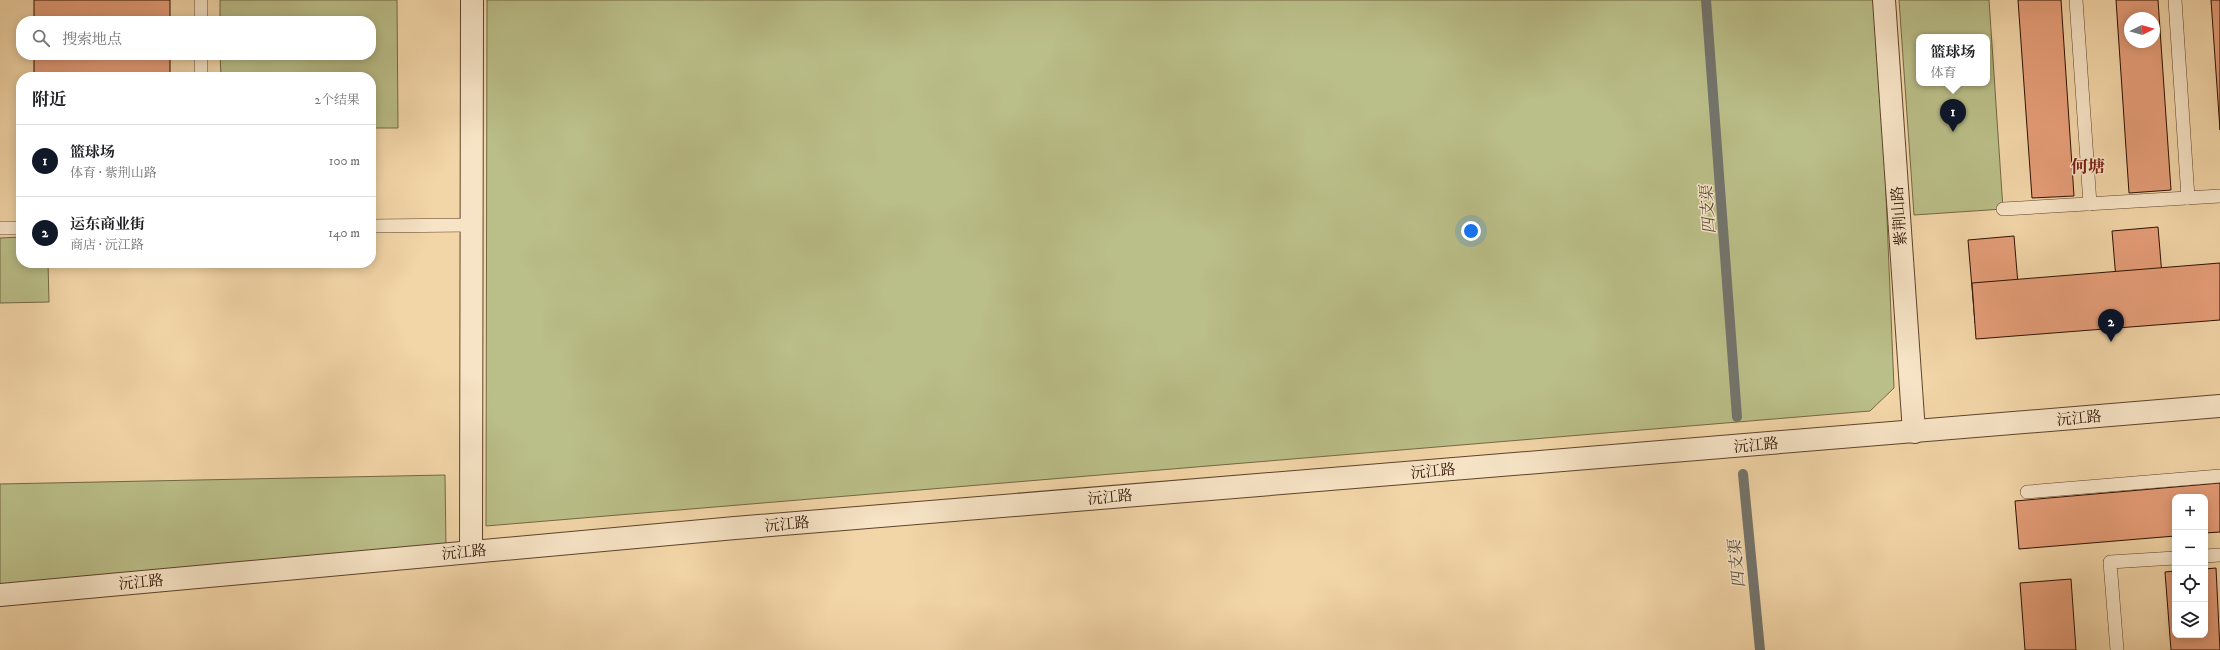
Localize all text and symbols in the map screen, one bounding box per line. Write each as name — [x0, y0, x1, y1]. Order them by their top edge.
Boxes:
north arrow — [2124, 12, 2160, 48]
search box — [16, 16, 376, 60]
icon: search — [30, 27, 52, 49]
text: 搜索地点 — [62, 30, 122, 49]
popup — [1916, 34, 1990, 86]
text: 篮球场 — [1930, 43, 1976, 62]
text: 体育 — [1930, 65, 1957, 81]
text: 附近 — [32, 89, 66, 111]
text: 2个结果 — [315, 92, 360, 108]
pin: 1 — [1940, 99, 1966, 132]
text: 篮球场 — [70, 143, 115, 162]
text: 1 — [43, 153, 47, 169]
text: 100 m — [329, 153, 360, 169]
district label: 何塘 — [2071, 156, 2105, 178]
text: 体育 · 紫荆山路 — [70, 165, 157, 181]
water label: 四支渠 — [1696, 183, 1720, 235]
street label: 紫荆山路 — [1888, 185, 1911, 247]
text: 运东商业街 — [70, 215, 145, 234]
your location — [1461, 221, 1481, 241]
text: 2 — [42, 225, 48, 241]
text: 140 m — [328, 225, 360, 241]
text: 商店 · 沅江路 — [70, 237, 144, 253]
pin: 2 — [2098, 309, 2124, 342]
street label: 沅江路 — [2056, 407, 2102, 430]
street label: 沅江路 — [1733, 434, 1779, 457]
street label: 沅江路 — [1410, 460, 1456, 483]
street label: 沅江路 — [1087, 486, 1133, 509]
map controls — [2172, 494, 2208, 638]
button: + — [2172, 494, 2208, 530]
street label: 沅江路 — [764, 513, 810, 536]
button: − — [2172, 530, 2208, 566]
water label: 四支渠 — [1724, 537, 1749, 589]
street label: 沅江路 — [441, 541, 487, 564]
button: locate — [2172, 566, 2208, 602]
street label: 沅江路 — [118, 571, 164, 594]
button: layers — [2172, 602, 2208, 638]

